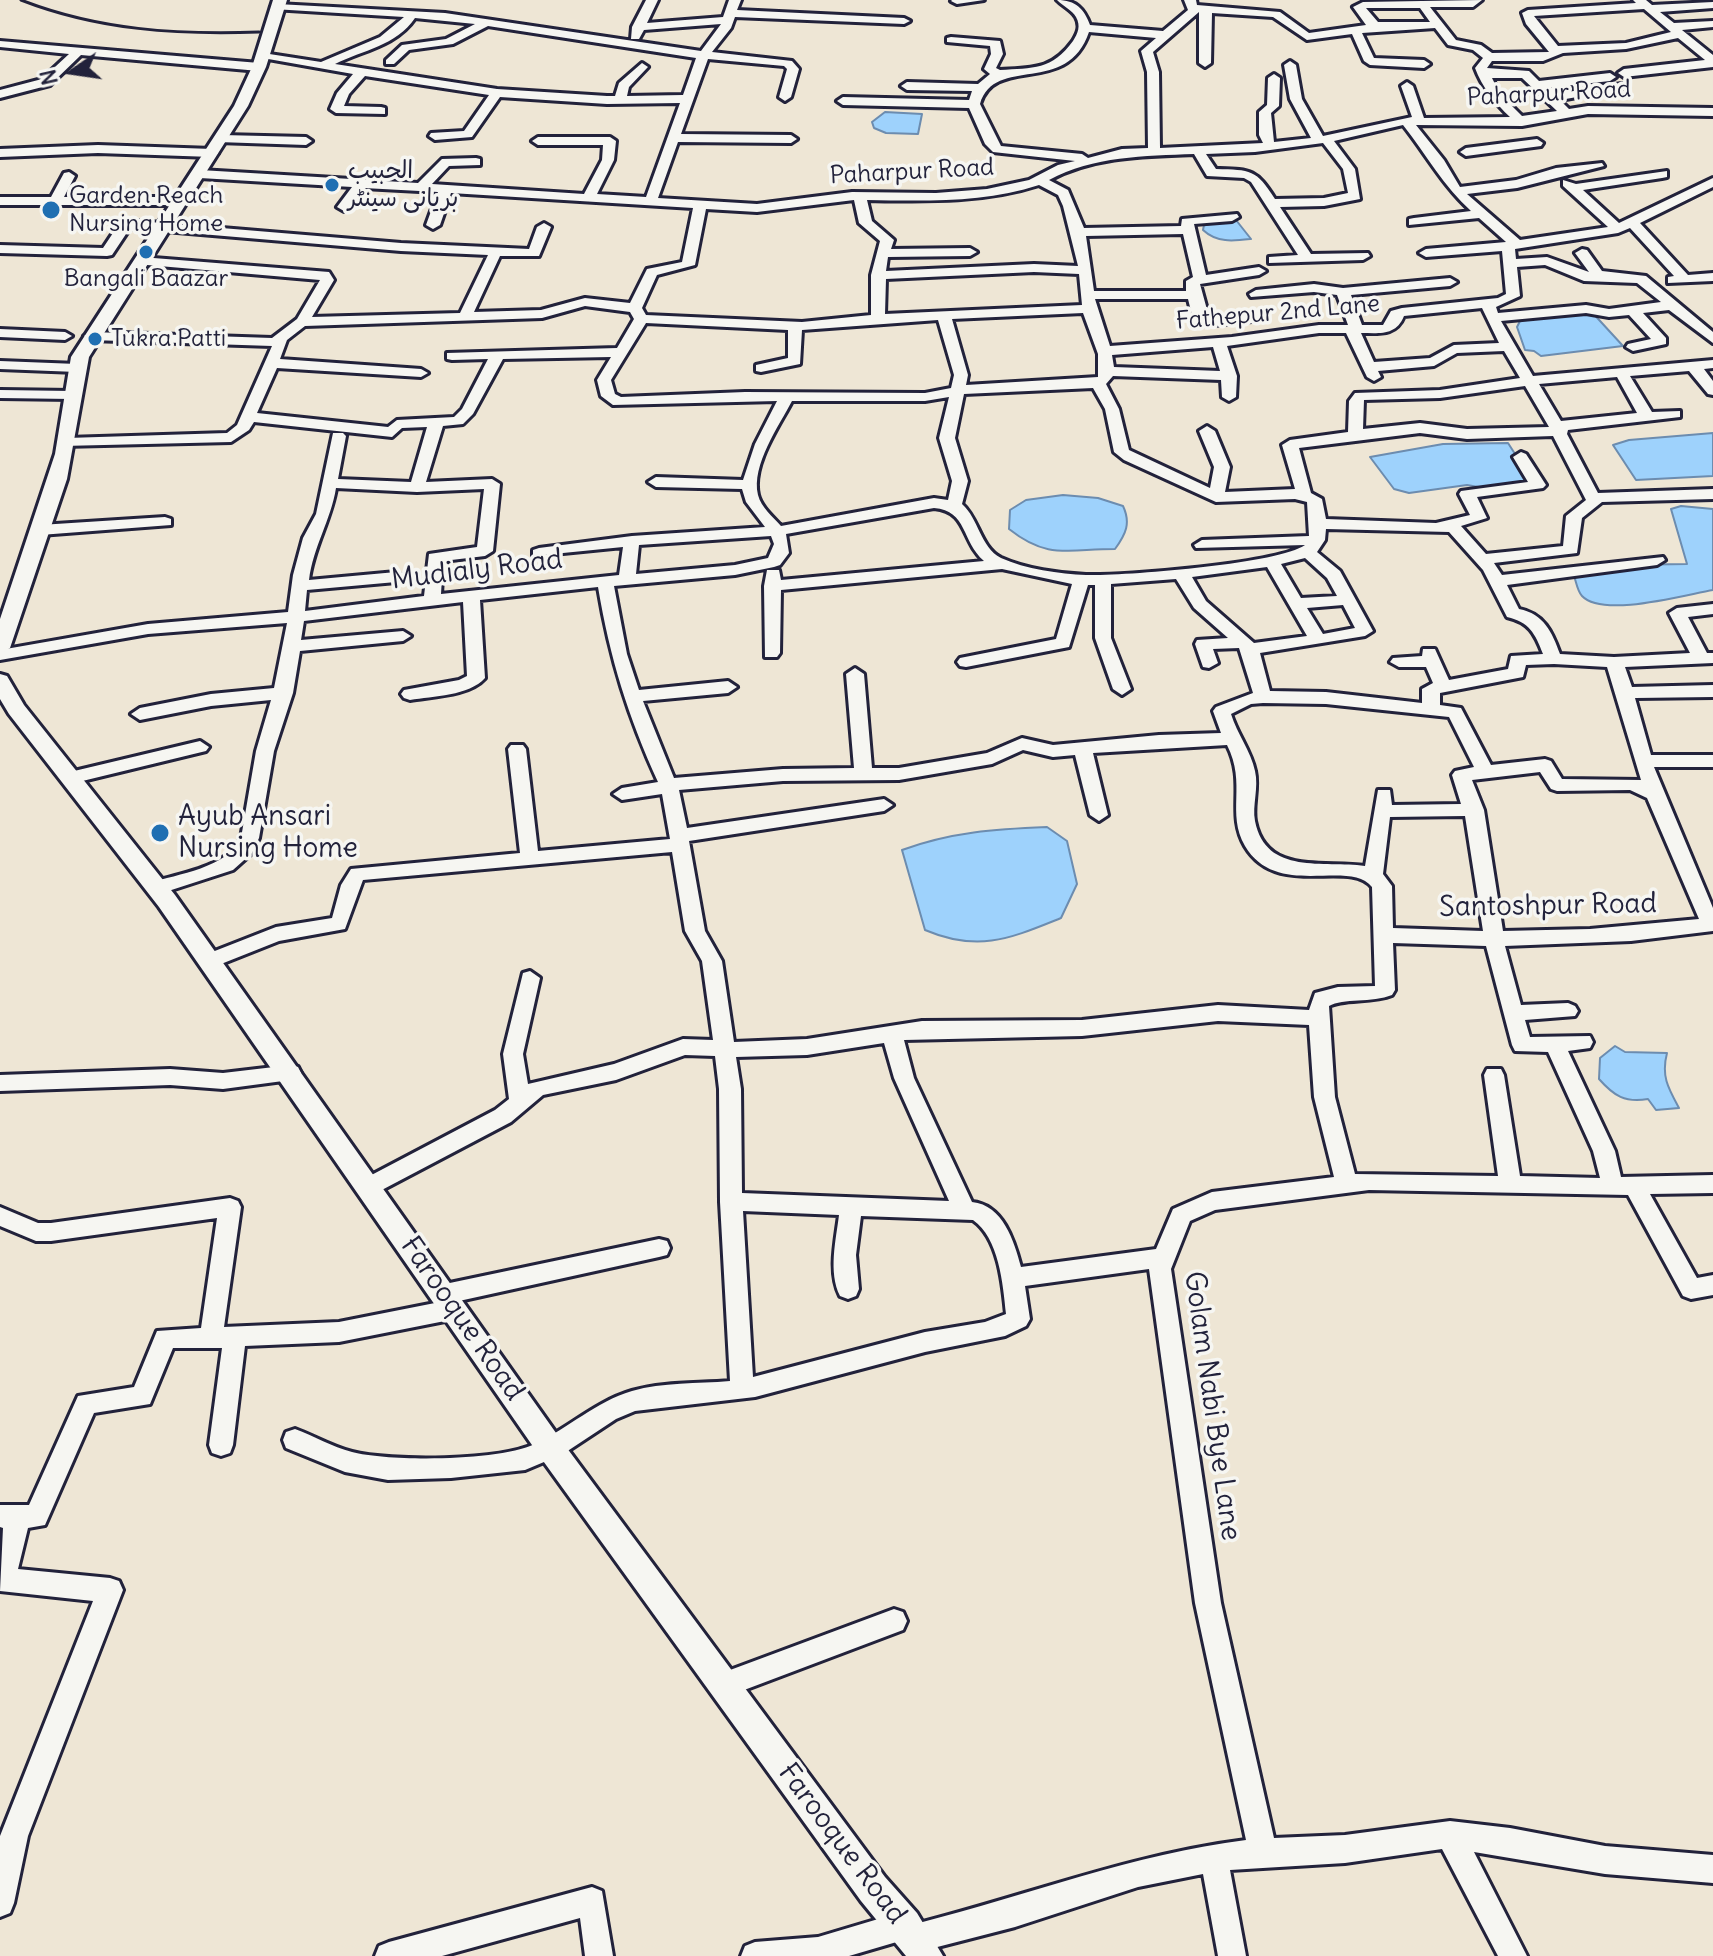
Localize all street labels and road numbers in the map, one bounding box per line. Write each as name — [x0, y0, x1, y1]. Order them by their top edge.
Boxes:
street label: Paharpur Road — [1466, 75, 1632, 113]
street label: Paharpur Road — [829, 153, 995, 191]
street label: Fathepur 2nd Lane — [1175, 290, 1381, 336]
street label: Mudialy Road — [390, 543, 564, 597]
street label: Santoshpur Road — [1439, 887, 1657, 925]
street label: Farooque Road — [393, 1231, 531, 1407]
street label: Golam Nabi Bye Lane — [1176, 1269, 1248, 1543]
street label: Farooque Road — [771, 1757, 913, 1931]

